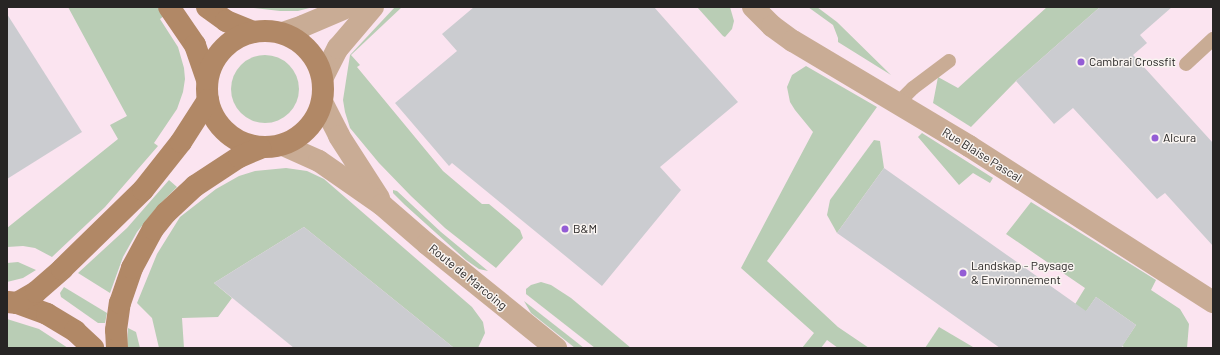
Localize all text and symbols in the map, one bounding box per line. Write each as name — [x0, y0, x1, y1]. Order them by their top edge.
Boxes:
place label: Cambrai Crossfit — [1089, 55, 1176, 69]
marker: Cambrai Crossfit — [1076, 57, 1086, 67]
street label: Rue Blaise Pascal — [940, 125, 1024, 185]
place label: Alcura — [1163, 131, 1196, 145]
marker: Alcura — [1150, 133, 1160, 143]
place label: B&M — [573, 222, 597, 236]
marker: B&M — [560, 224, 570, 234]
street label: Route de Marcoing — [426, 241, 510, 313]
place label: Landskap - Paysage & Environnement — [971, 259, 1074, 287]
marker: Landskap - Paysage & Environnement — [958, 268, 968, 278]

